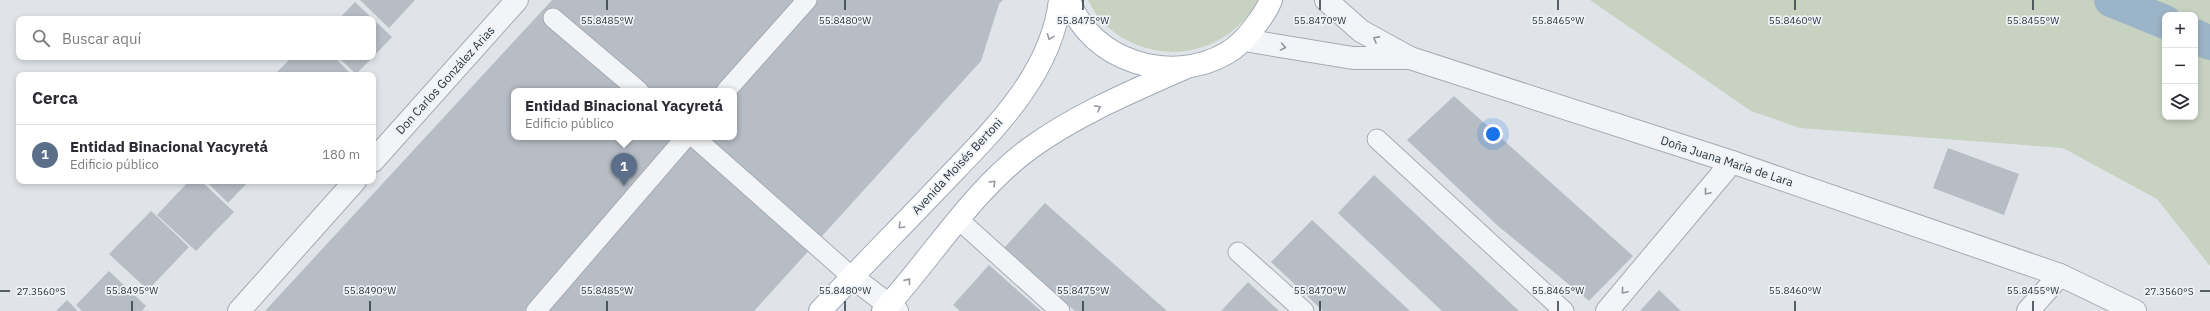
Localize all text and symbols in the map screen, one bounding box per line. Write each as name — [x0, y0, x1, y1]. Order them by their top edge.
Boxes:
map controls — [2162, 12, 2198, 120]
button: + — [2162, 12, 2198, 48]
text: 55.8485°W — [581, 14, 633, 27]
text: 55.8480°W — [819, 14, 871, 27]
text: 55.8475°W — [1057, 14, 1109, 27]
text: 55.8470°W — [1294, 14, 1346, 27]
text: 55.8465°W — [1532, 14, 1584, 27]
text: 55.8460°W — [1769, 14, 1821, 27]
text: 55.8455°W — [2007, 14, 2059, 27]
search box — [16, 16, 376, 60]
street label: Don Carlos González Arias — [392, 23, 498, 137]
icon: search — [30, 27, 52, 49]
text: Buscar aquí — [62, 29, 141, 48]
one-way arrow — [1047, 34, 1055, 41]
one-way arrow — [1373, 37, 1380, 44]
one-way arrow — [1279, 42, 1286, 51]
button: − — [2162, 48, 2198, 84]
button: layers — [2162, 84, 2198, 120]
text: Cerca — [32, 87, 78, 109]
popup — [511, 88, 737, 140]
text: Entidad Binacional Yacyretá — [525, 96, 723, 115]
one-way arrow — [1094, 105, 1101, 112]
text: Edificio público — [525, 115, 614, 132]
street label: Avenida Moisés Bertoni — [909, 115, 1005, 217]
your location — [1483, 124, 1503, 144]
street label: Doña Juana María de Lara — [1659, 132, 1796, 190]
text: Entidad Binacional Yacyretá — [70, 137, 268, 156]
text: 1 — [41, 146, 49, 163]
text: 180 m — [322, 146, 360, 163]
pin: 1 — [611, 153, 637, 186]
text: Edificio público — [70, 156, 159, 173]
one-way arrow — [988, 180, 996, 188]
one-way arrow — [1704, 187, 1711, 194]
one-way arrow — [898, 221, 906, 229]
one-way arrow — [903, 279, 910, 286]
text: 55.8495°W — [106, 284, 158, 297]
text: 55.8490°W — [344, 284, 396, 297]
text: 55.8485°W — [581, 284, 633, 297]
text: 55.8480°W — [819, 284, 871, 297]
text: 55.8475°W — [1057, 284, 1109, 297]
text: 55.8470°W — [1294, 284, 1346, 297]
text: 55.8465°W — [1532, 284, 1584, 297]
text: 55.8460°W — [1769, 284, 1821, 297]
text: 55.8455°W — [2007, 284, 2059, 297]
text: 27.3560°S — [16, 285, 66, 298]
text: 27.3560°S — [2144, 285, 2194, 298]
one-way arrow — [1621, 287, 1628, 294]

